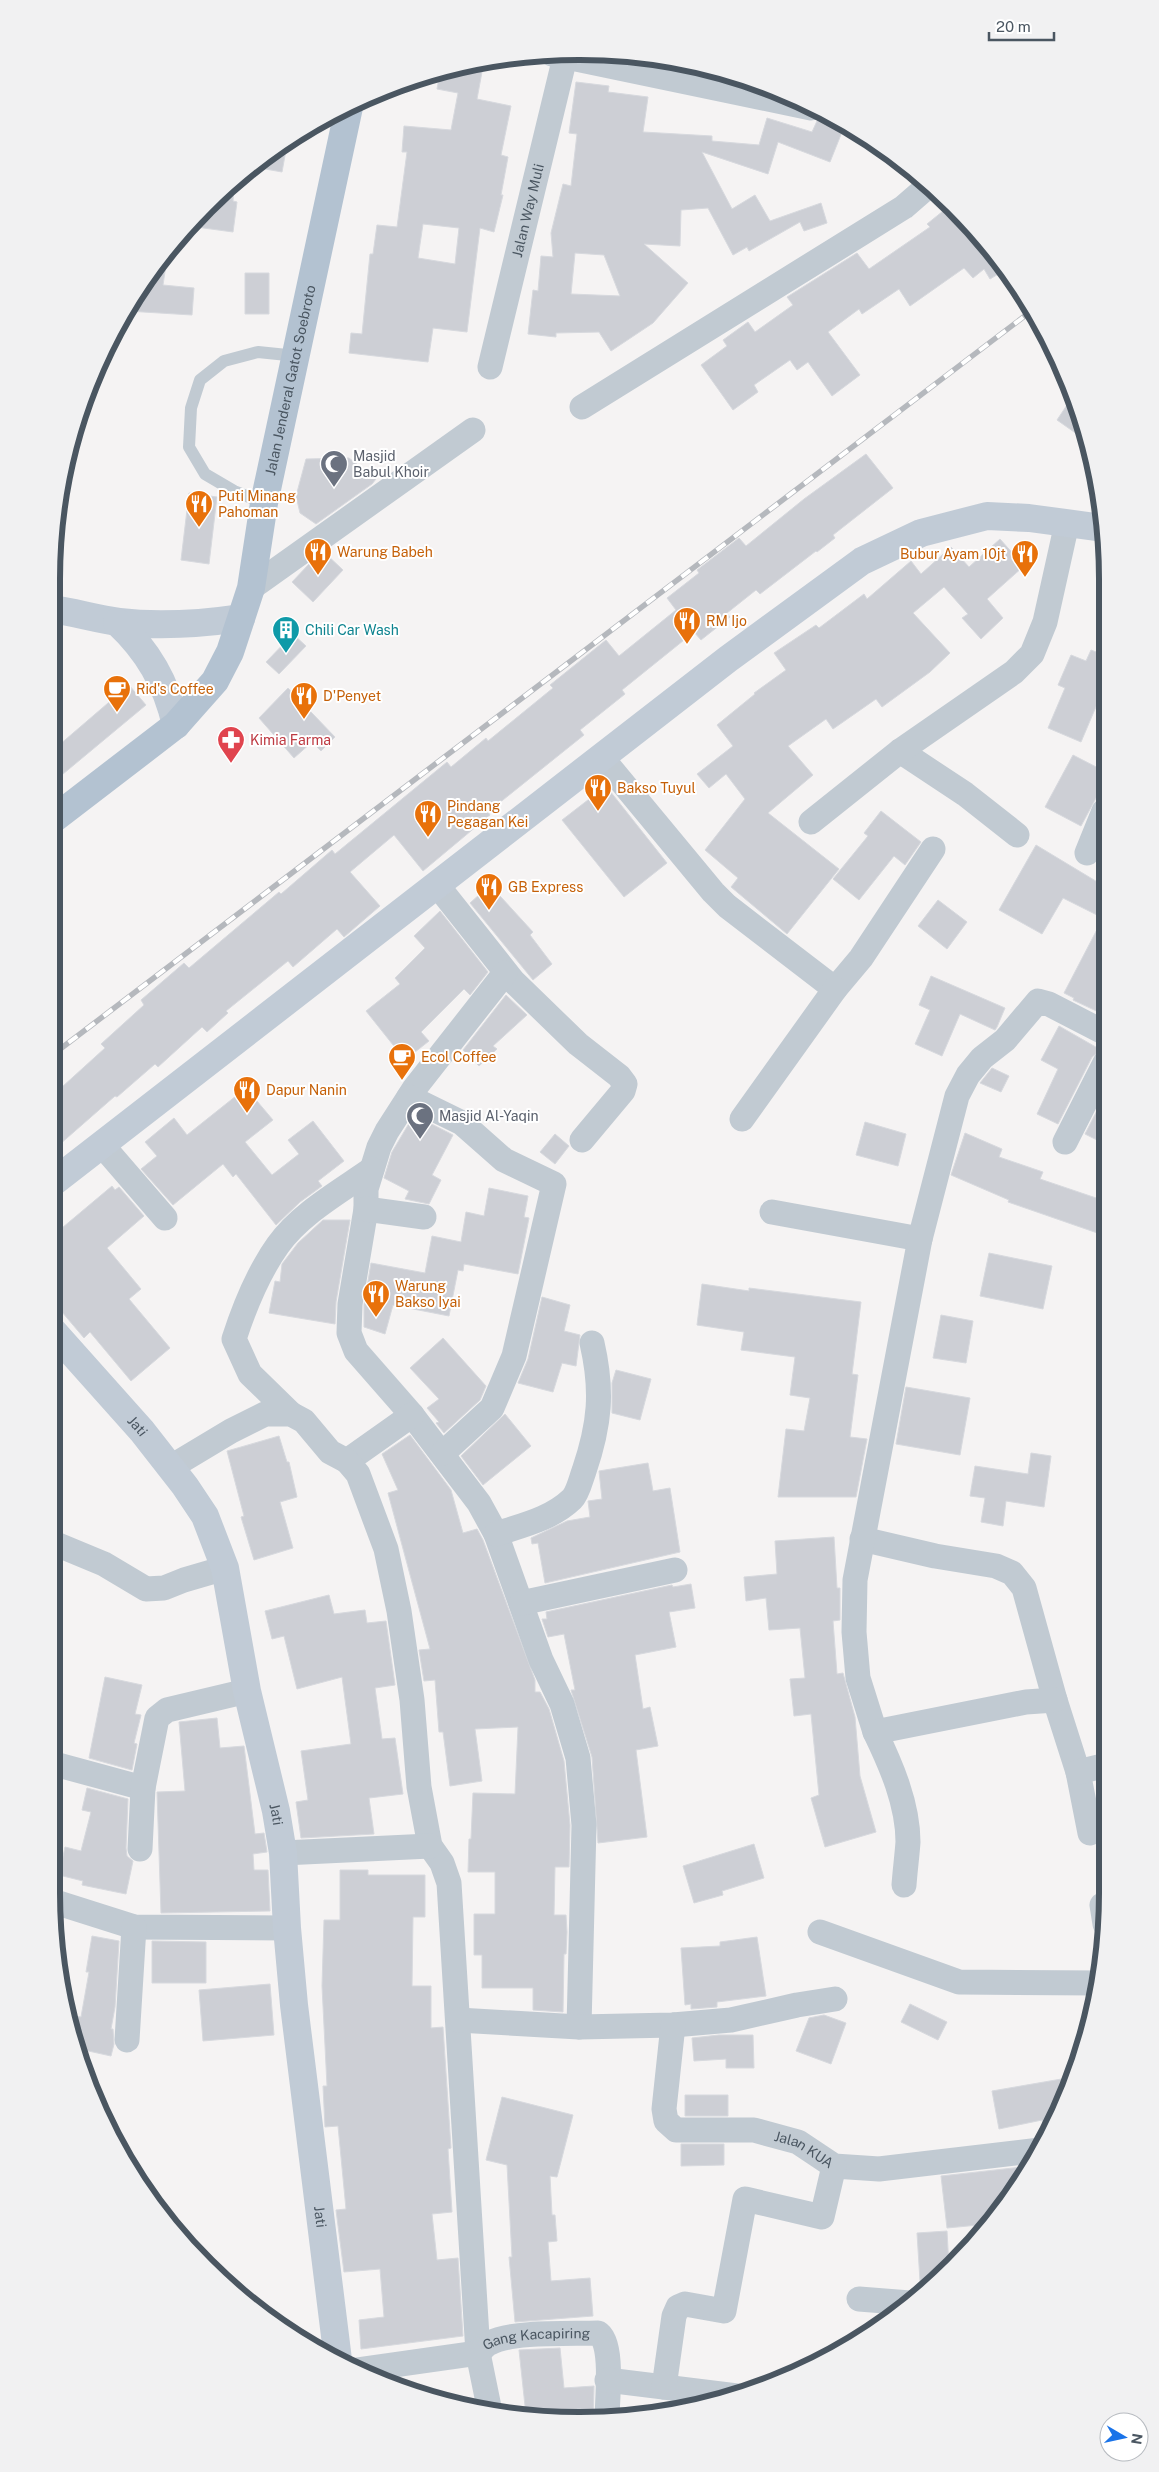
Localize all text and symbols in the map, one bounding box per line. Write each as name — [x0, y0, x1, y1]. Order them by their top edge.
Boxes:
scale bar — [989, 10, 1054, 42]
text: 20 m — [996, 18, 1031, 35]
street label: Jalan Way Muli — [509, 162, 547, 259]
street label: Jalan Jenderal Gatot Soebroto — [262, 283, 319, 477]
place label: Masjid Babul Khoir — [353, 448, 429, 480]
mosque icon: Masjid Babul Khoir — [319, 449, 349, 488]
place label: Puti Minang Pahoman — [218, 488, 296, 520]
restaurant icon: Puti Minang Pahoman — [184, 489, 214, 528]
restaurant icon: Warung Babeh — [303, 537, 333, 576]
restaurant icon: Bubur Ayam 10jt — [1010, 539, 1040, 578]
place label: Warung Babeh — [337, 544, 433, 560]
place label: Bubur Ayam 10jt — [900, 546, 1006, 562]
restaurant icon: RM Ijo — [672, 606, 702, 645]
place label: RM Ijo — [706, 613, 747, 629]
building icon: Chili Car Wash — [271, 615, 301, 654]
place label: Chili Car Wash — [305, 622, 399, 638]
cafe icon: Rid's Coffee — [102, 674, 132, 713]
place label: Rid's Coffee — [136, 681, 214, 697]
restaurant icon: D'Penyet — [289, 681, 319, 720]
place label: D'Penyet — [323, 688, 381, 704]
pharmacy icon: Kimia Farma — [216, 725, 246, 764]
place label: Kimia Farma — [250, 732, 331, 748]
restaurant icon: Bakso Tuyul — [583, 773, 613, 812]
place label: Bakso Tuyul — [617, 780, 696, 796]
place label: Pindang Pegagan Kei — [447, 798, 528, 830]
restaurant icon: Pindang Pegagan Kei — [413, 799, 443, 838]
restaurant icon: GB Express — [474, 872, 504, 911]
place label: GB Express — [508, 879, 583, 895]
cafe icon: Ecol Coffee — [387, 1042, 417, 1081]
place label: Ecol Coffee — [421, 1049, 497, 1065]
restaurant icon: Dapur Nanin — [232, 1075, 262, 1114]
place label: Dapur Nanin — [266, 1082, 347, 1098]
mosque icon: Masjid Al-Yaqin — [405, 1101, 435, 1140]
place label: Masjid Al-Yaqin — [439, 1108, 539, 1124]
place label: Warung Bakso Iyai — [395, 1278, 461, 1310]
restaurant icon: Warung Bakso Iyai — [361, 1279, 391, 1318]
street label: Jati — [124, 1413, 151, 1439]
street label: Jati — [266, 1802, 286, 1826]
street label: Jalan KUA — [772, 2128, 837, 2171]
street label: Jati — [311, 2205, 330, 2229]
street label: Gang Kacapiring — [480, 2325, 591, 2353]
north arrow — [1099, 2412, 1149, 2462]
text: N — [1128, 2432, 1146, 2446]

